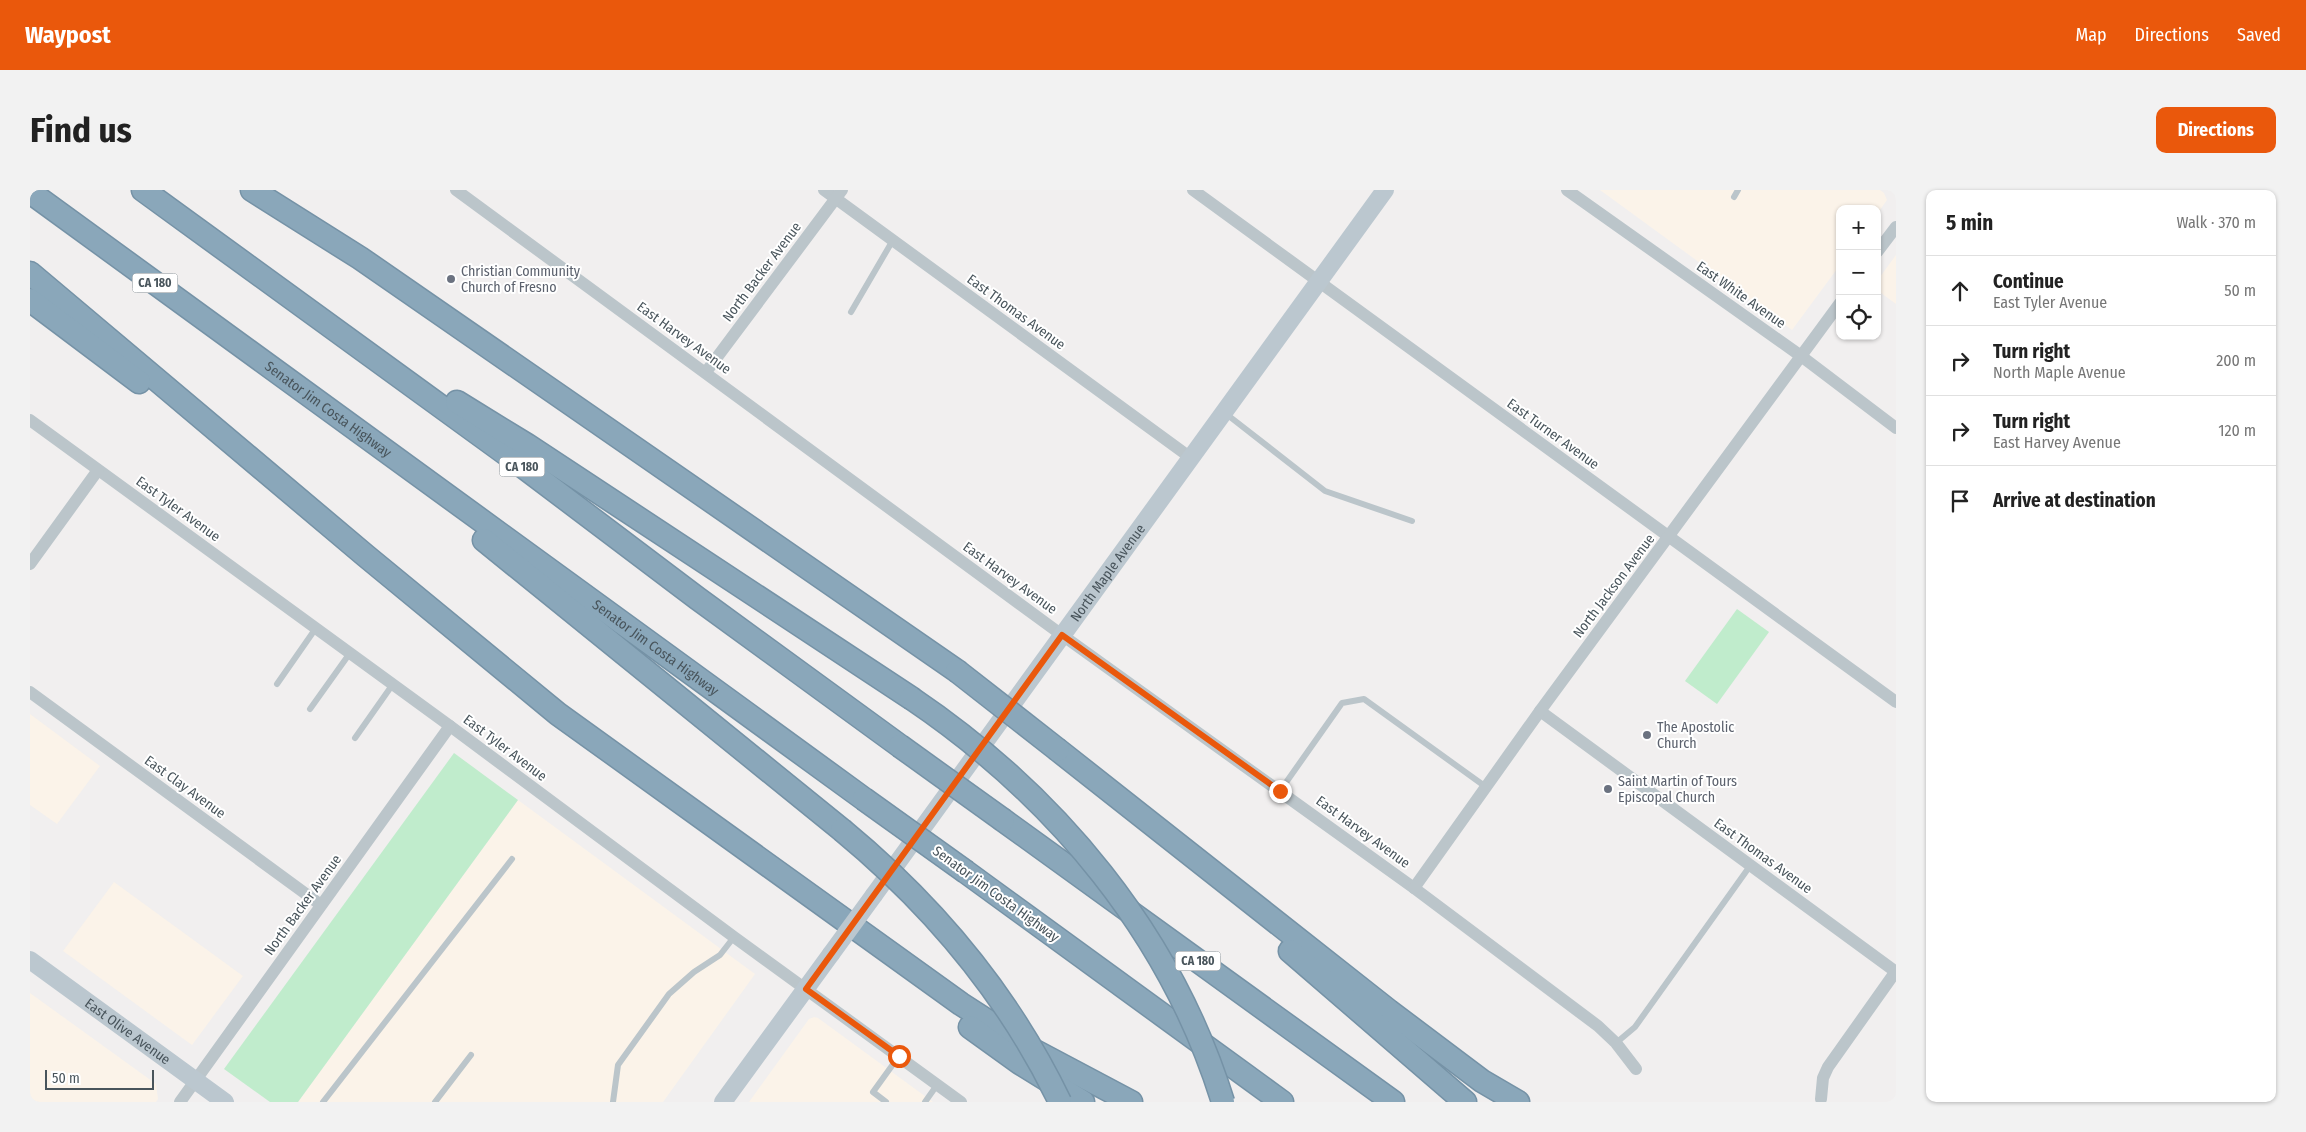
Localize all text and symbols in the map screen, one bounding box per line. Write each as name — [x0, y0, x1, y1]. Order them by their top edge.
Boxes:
text: Waypost — [25, 21, 111, 49]
text: Map — [2075, 24, 2107, 46]
text: Directions — [2135, 24, 2209, 46]
text: Saved — [2237, 24, 2281, 46]
button: Directions — [2156, 107, 2276, 153]
text: Find us — [30, 109, 132, 151]
map controls — [1836, 205, 1881, 340]
button: + — [1836, 205, 1881, 250]
text: 5 min — [1946, 210, 1993, 236]
text: Walk · 370 m — [2176, 213, 2256, 232]
street label: North Backer Avenue — [719, 219, 805, 325]
button: − — [1836, 250, 1881, 295]
street label: East White Avenue — [1693, 258, 1789, 332]
place label: Christian Community Church of Fresno — [461, 263, 581, 296]
text: Continue — [1993, 270, 2064, 293]
street label: East Thomas Avenue — [964, 271, 1068, 353]
marker: Christian Community Church of Fresno — [445, 273, 457, 285]
road number: CA 180 — [132, 274, 178, 292]
icon: ahead — [1946, 277, 1974, 305]
text: 50 m — [2224, 281, 2256, 300]
text: East Tyler Avenue — [1993, 293, 2107, 312]
button: locate — [1836, 295, 1881, 340]
street label: East Harvey Avenue — [634, 298, 734, 378]
text: Turn right — [1993, 340, 2070, 363]
icon: right — [1946, 347, 1974, 375]
text: 200 m — [2216, 351, 2256, 370]
street label: Senator Jim Costa Highway — [262, 357, 396, 461]
text: North Maple Avenue — [1993, 363, 2126, 382]
street label: East Turner Avenue — [1504, 395, 1602, 473]
text: Turn right — [1993, 410, 2070, 433]
icon: right — [1946, 417, 1974, 445]
text: 120 m — [2218, 421, 2256, 440]
text: East Harvey Avenue — [1993, 433, 2121, 452]
road number: CA 180 — [500, 458, 544, 476]
street label: East Tyler Avenue — [133, 473, 223, 545]
icon: arrive — [1946, 487, 1974, 515]
text: Arrive at destination — [1993, 489, 2156, 512]
street label: North Maple Avenue — [1067, 521, 1149, 625]
street label: North Jackson Avenue — [1570, 531, 1659, 641]
street label: East Harvey Avenue — [960, 538, 1060, 618]
street label: Senator Jim Costa Highway — [589, 596, 723, 700]
street label: East Tyler Avenue — [460, 711, 550, 785]
place label: The Apostolic Church — [1657, 719, 1734, 752]
marker: The Apostolic Church — [1641, 729, 1653, 741]
street label: East Clay Avenue — [141, 752, 229, 822]
place label: Saint Martin of Tours Episcopal Church — [1618, 773, 1737, 806]
route end — [1269, 780, 1292, 803]
marker: Saint Martin of Tours Episcopal Church — [1602, 783, 1614, 795]
street label: East Harvey Avenue — [1313, 792, 1413, 872]
street label: East Thomas Avenue — [1711, 815, 1815, 897]
street label: Senator Jim Costa Highway — [929, 842, 1063, 946]
street label: North Backer Avenue — [261, 851, 345, 959]
road number: CA 180 — [1176, 951, 1220, 970]
street label: East Olive Avenue — [82, 994, 174, 1068]
route start — [888, 1045, 911, 1068]
scale bar — [45, 1067, 154, 1090]
text: 50 m — [52, 1070, 80, 1087]

